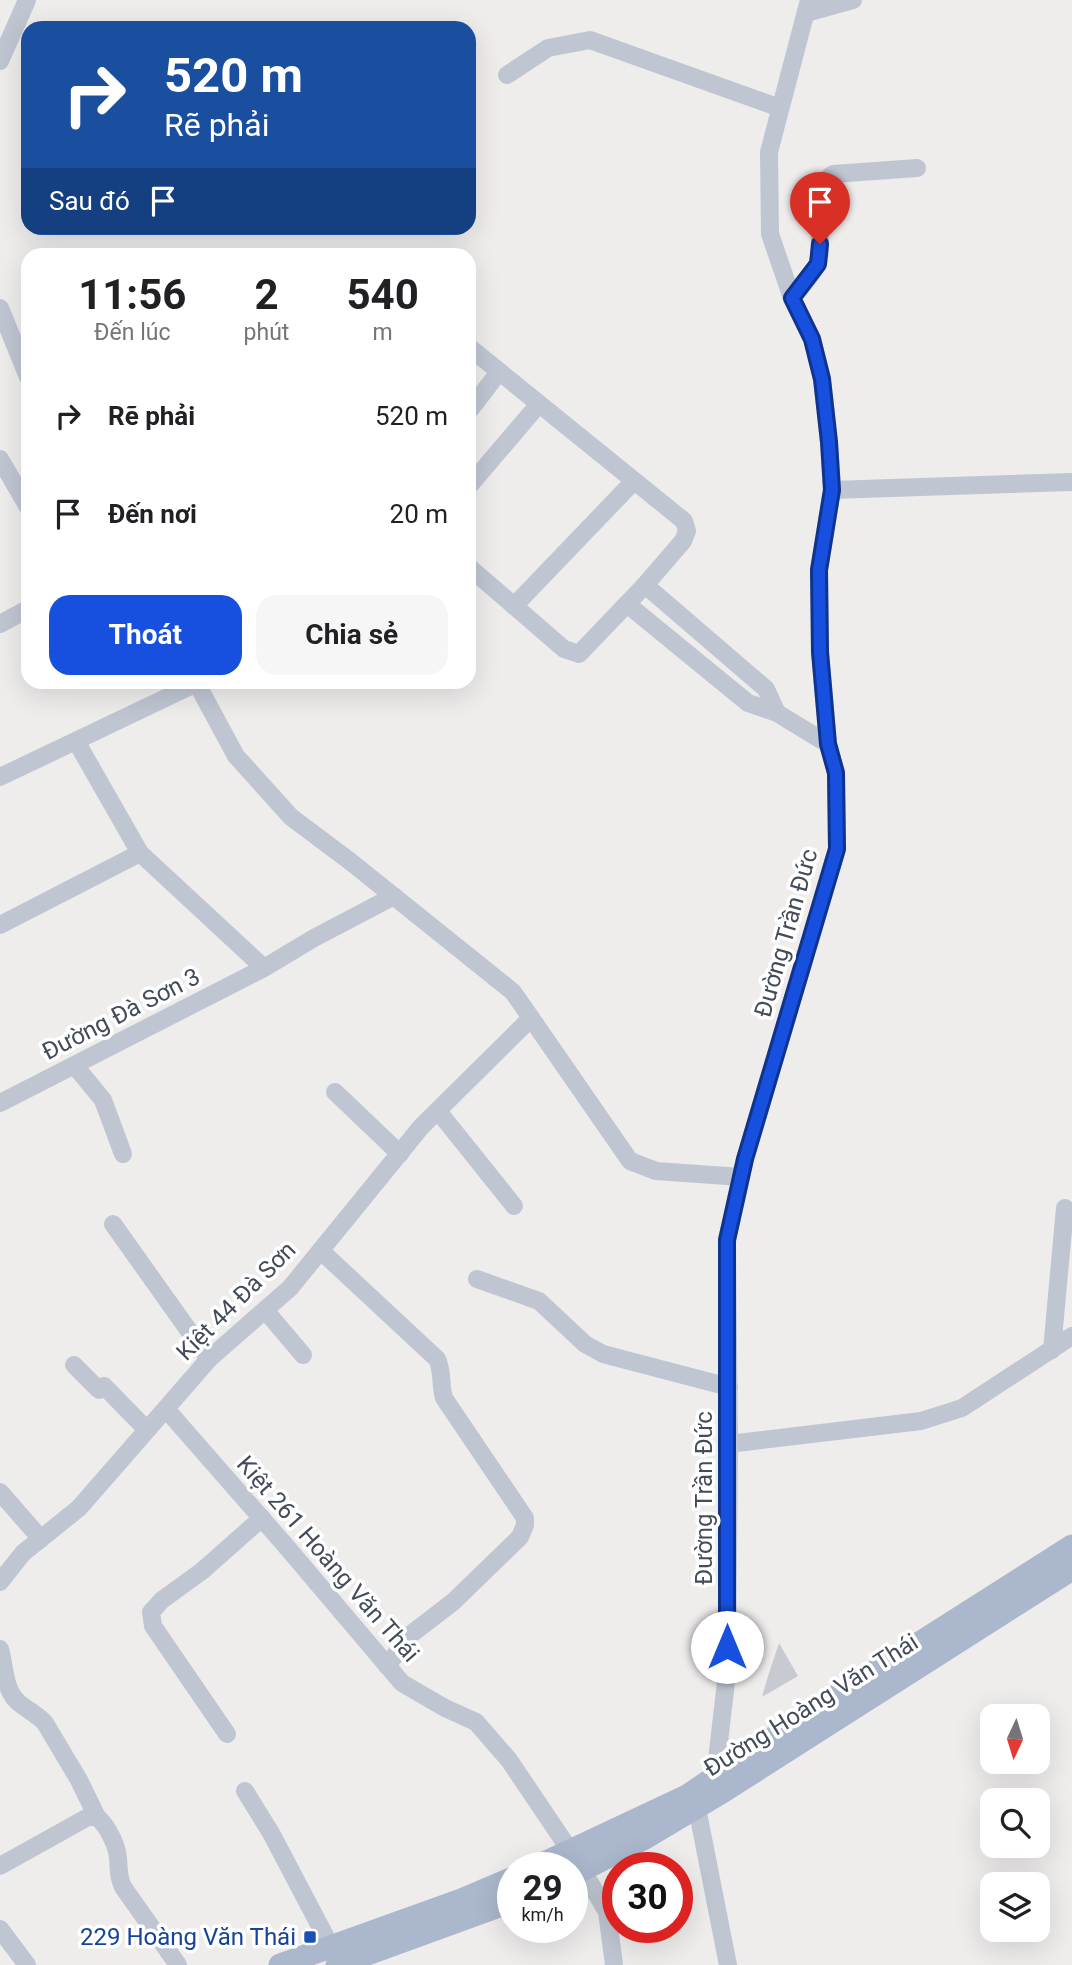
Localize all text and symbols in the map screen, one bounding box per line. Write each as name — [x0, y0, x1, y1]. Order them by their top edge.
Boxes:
text: 520 m — [164, 47, 303, 104]
icon: right — [49, 49, 140, 140]
text: Rẽ phải — [164, 106, 269, 144]
pin — [790, 172, 850, 244]
icon: arrive — [144, 182, 182, 220]
icon: arrive — [801, 183, 839, 221]
text: Sau đó — [49, 186, 130, 216]
text: 11:56 — [78, 270, 186, 319]
text: 2 — [254, 270, 279, 319]
text: 540 — [347, 270, 419, 319]
text: Đến lúc — [94, 319, 170, 346]
text: phút — [244, 319, 289, 346]
text: m — [373, 319, 393, 346]
icon: right — [49, 397, 87, 435]
text: Rẽ phải — [108, 401, 195, 431]
text: 520 m — [375, 401, 448, 431]
icon: arrive — [49, 495, 87, 533]
text: Đến nơi — [108, 499, 197, 529]
text: 20 m — [390, 499, 448, 529]
button: Thoát — [49, 595, 242, 675]
button: Chia sẻ — [256, 595, 448, 675]
street label: Đường Trần Đức — [749, 846, 823, 1020]
street label: Đường Đà Sơn 3 — [38, 962, 204, 1066]
street label: Kiệt 44 Đà Sơn — [171, 1236, 301, 1366]
street label: Đường Trần Đức — [690, 1411, 718, 1585]
street label: Kiệt 261 Hoàng Văn Thái — [231, 1450, 425, 1668]
position arrow — [690, 1610, 764, 1684]
street label: Đường Hoàng Văn Thái — [699, 1628, 923, 1782]
north arrow — [980, 1704, 1050, 1774]
map controls — [980, 1704, 1050, 1942]
button: search — [980, 1788, 1050, 1858]
speed limit sign: 30 — [602, 1852, 693, 1943]
text: 29 — [522, 1868, 563, 1909]
button: layers — [980, 1872, 1050, 1942]
text: km/h — [521, 1904, 564, 1925]
place label: 229 Hoàng Văn Thái — [80, 1923, 296, 1951]
marker: 229 Hoàng Văn Thái — [302, 1929, 318, 1945]

